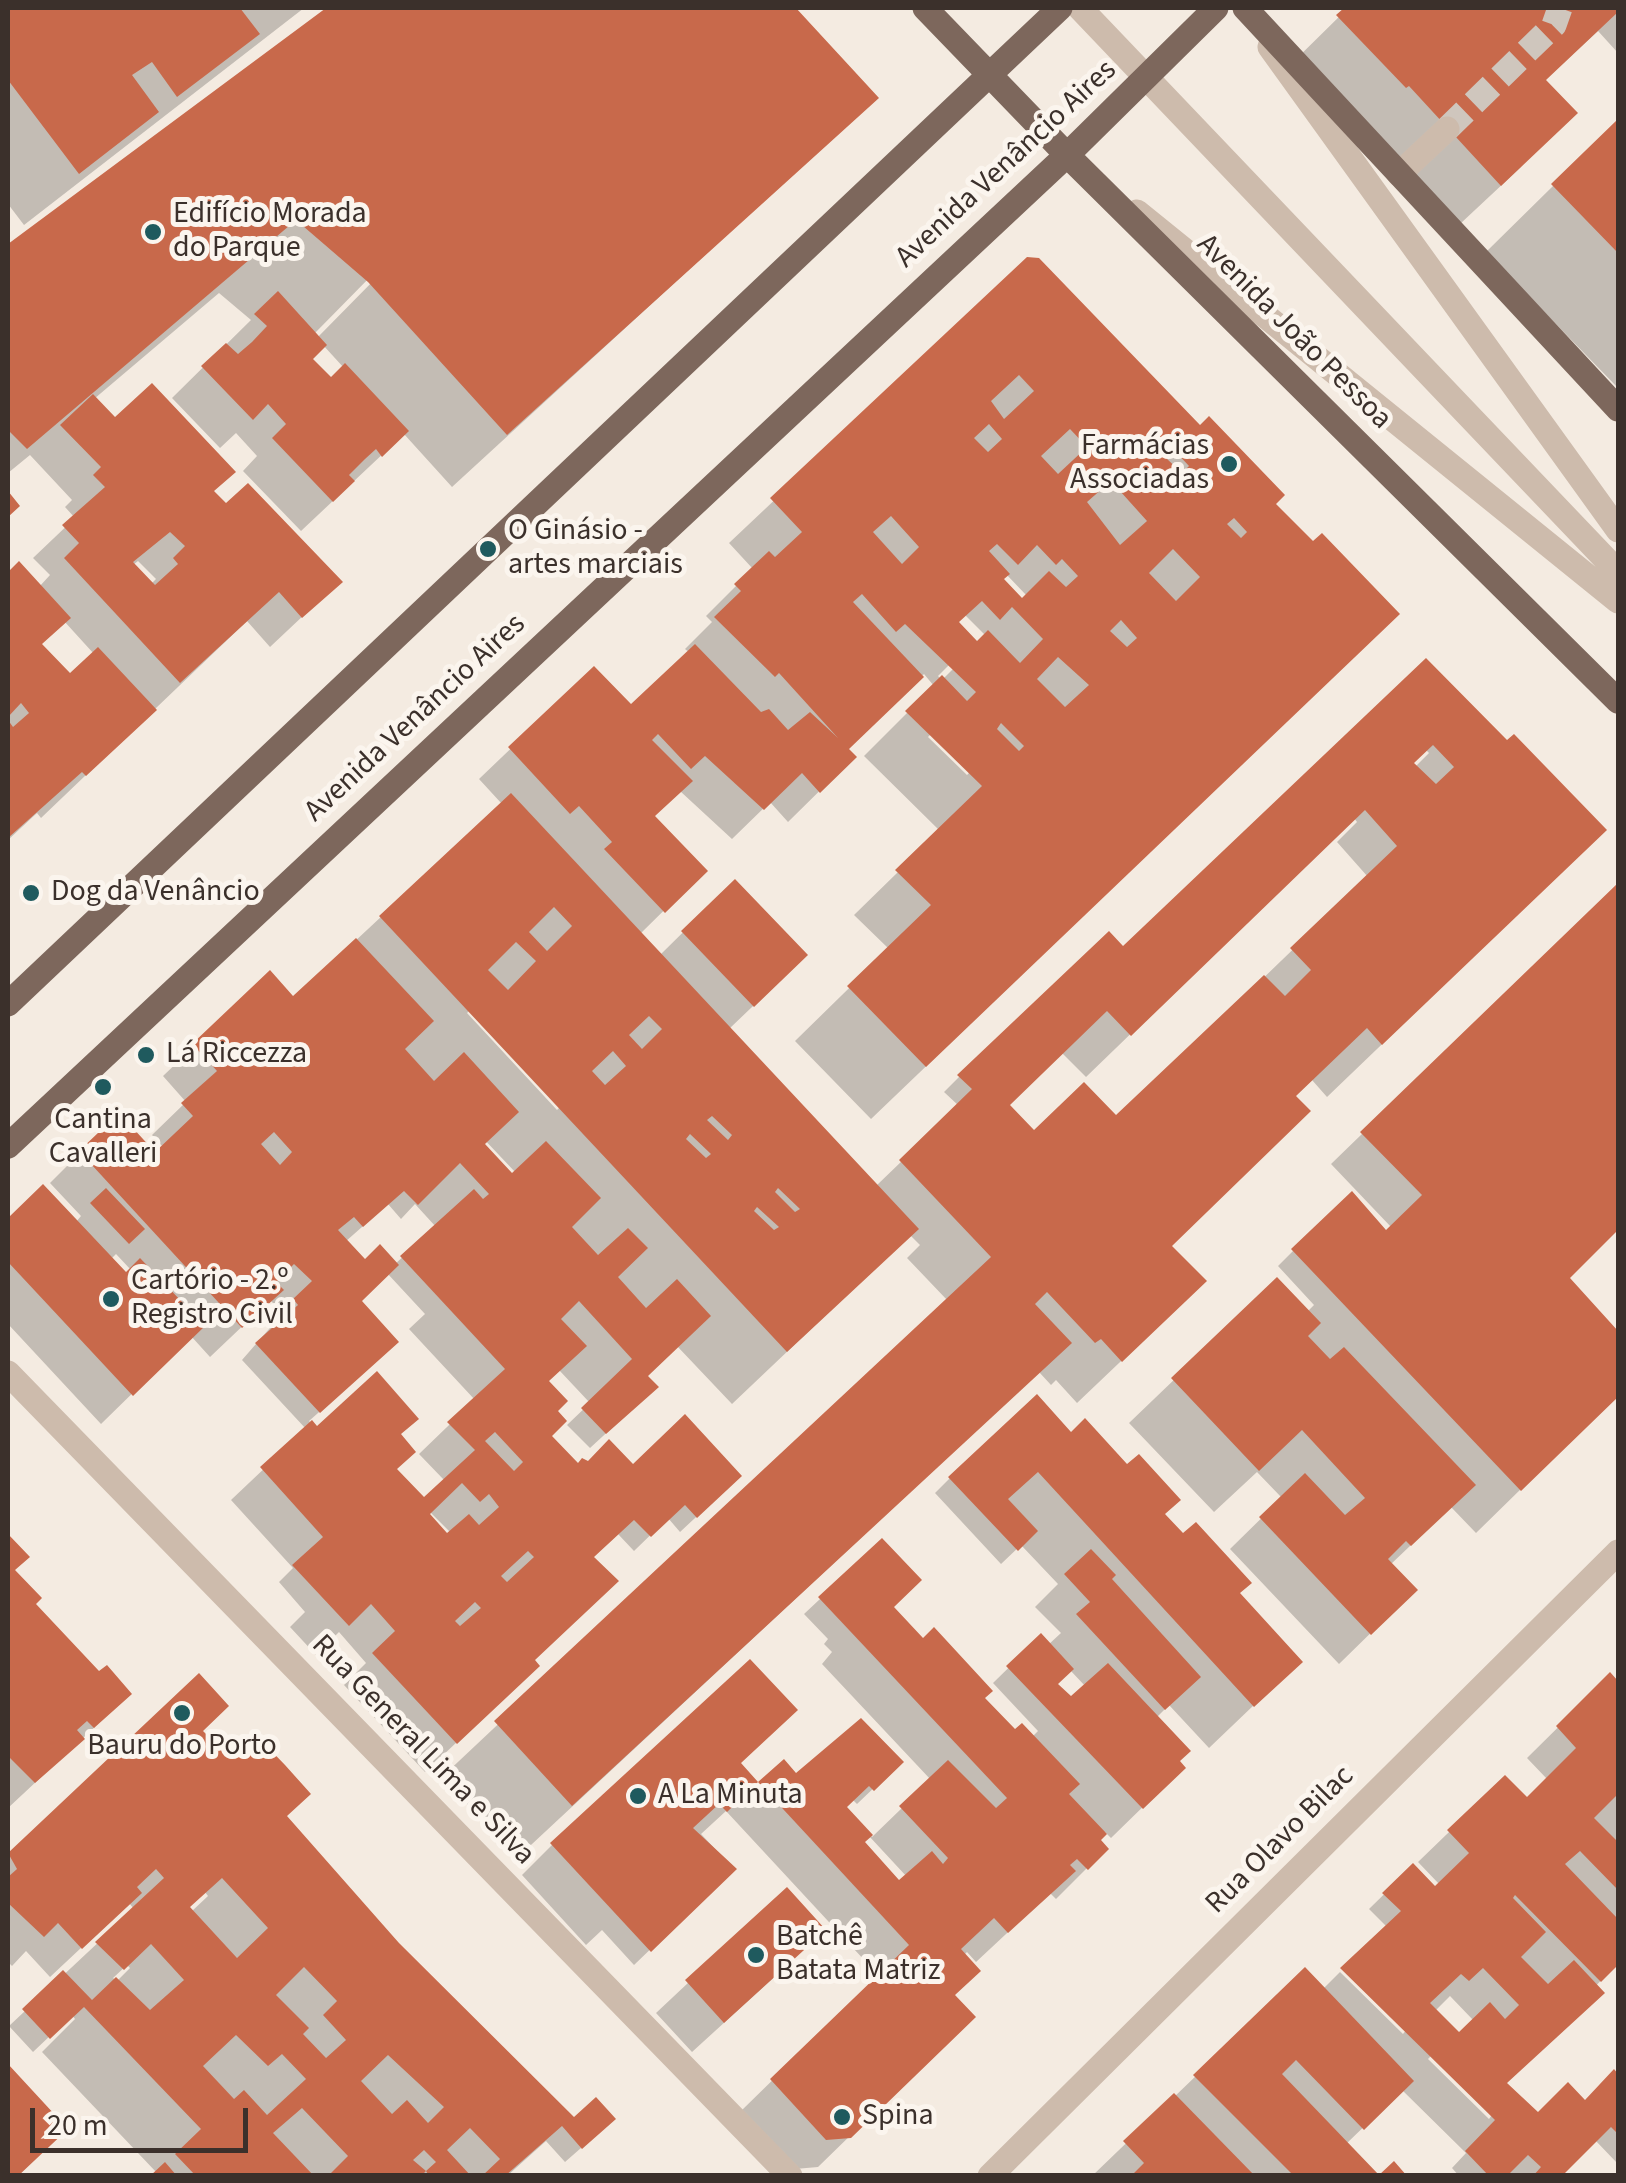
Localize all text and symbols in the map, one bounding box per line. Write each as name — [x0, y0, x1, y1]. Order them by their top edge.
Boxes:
street label: Avenida Venâncio Aires — [889, 53, 1125, 277]
place label: Edifício Morada do Parque — [173, 197, 367, 268]
marker: Edifício Morada do Parque — [142, 221, 164, 243]
street label: Avenida João Pessoa — [1188, 228, 1398, 438]
place label: Farmácias Associadas — [1070, 429, 1209, 500]
marker: Farmácias Associadas — [1218, 453, 1240, 475]
place label: O Ginásio - artes marciais — [508, 514, 683, 584]
marker: O Ginásio - artes marciais — [477, 538, 499, 560]
street label: Avenida Venâncio Aires — [298, 607, 534, 831]
place label: Dog da Venâncio — [51, 875, 260, 911]
marker: Dog da Venâncio — [20, 882, 42, 904]
place label: Lá Riccezza — [166, 1037, 307, 1073]
marker: Lá Riccezza — [135, 1044, 157, 1066]
marker: Cantina Cavalleri — [92, 1076, 114, 1098]
place label: Cantina Cavalleri — [49, 1103, 157, 1174]
place label: Cartório - 2.º Registro Civil — [131, 1264, 293, 1334]
marker: Cartório - 2.º Registro Civil — [100, 1288, 122, 1310]
street label: Rua General Lima e Silva — [303, 1628, 541, 1874]
marker: Bauru do Porto — [171, 1702, 193, 1724]
place label: Bauru do Porto — [87, 1729, 277, 1765]
street label: Rua Olavo Bilac — [1199, 1759, 1363, 1923]
place label: A La Minuta — [658, 1778, 803, 1814]
marker: A La Minuta — [627, 1785, 649, 1807]
place label: Batchê Batata Matriz — [776, 1920, 940, 1990]
marker: Batchê Batata Matriz — [745, 1944, 767, 1966]
scale bar — [35, 2088, 252, 2150]
place label: Spina — [862, 2099, 934, 2135]
text: 20 m — [47, 2104, 108, 2147]
marker: Spina — [831, 2106, 853, 2128]

